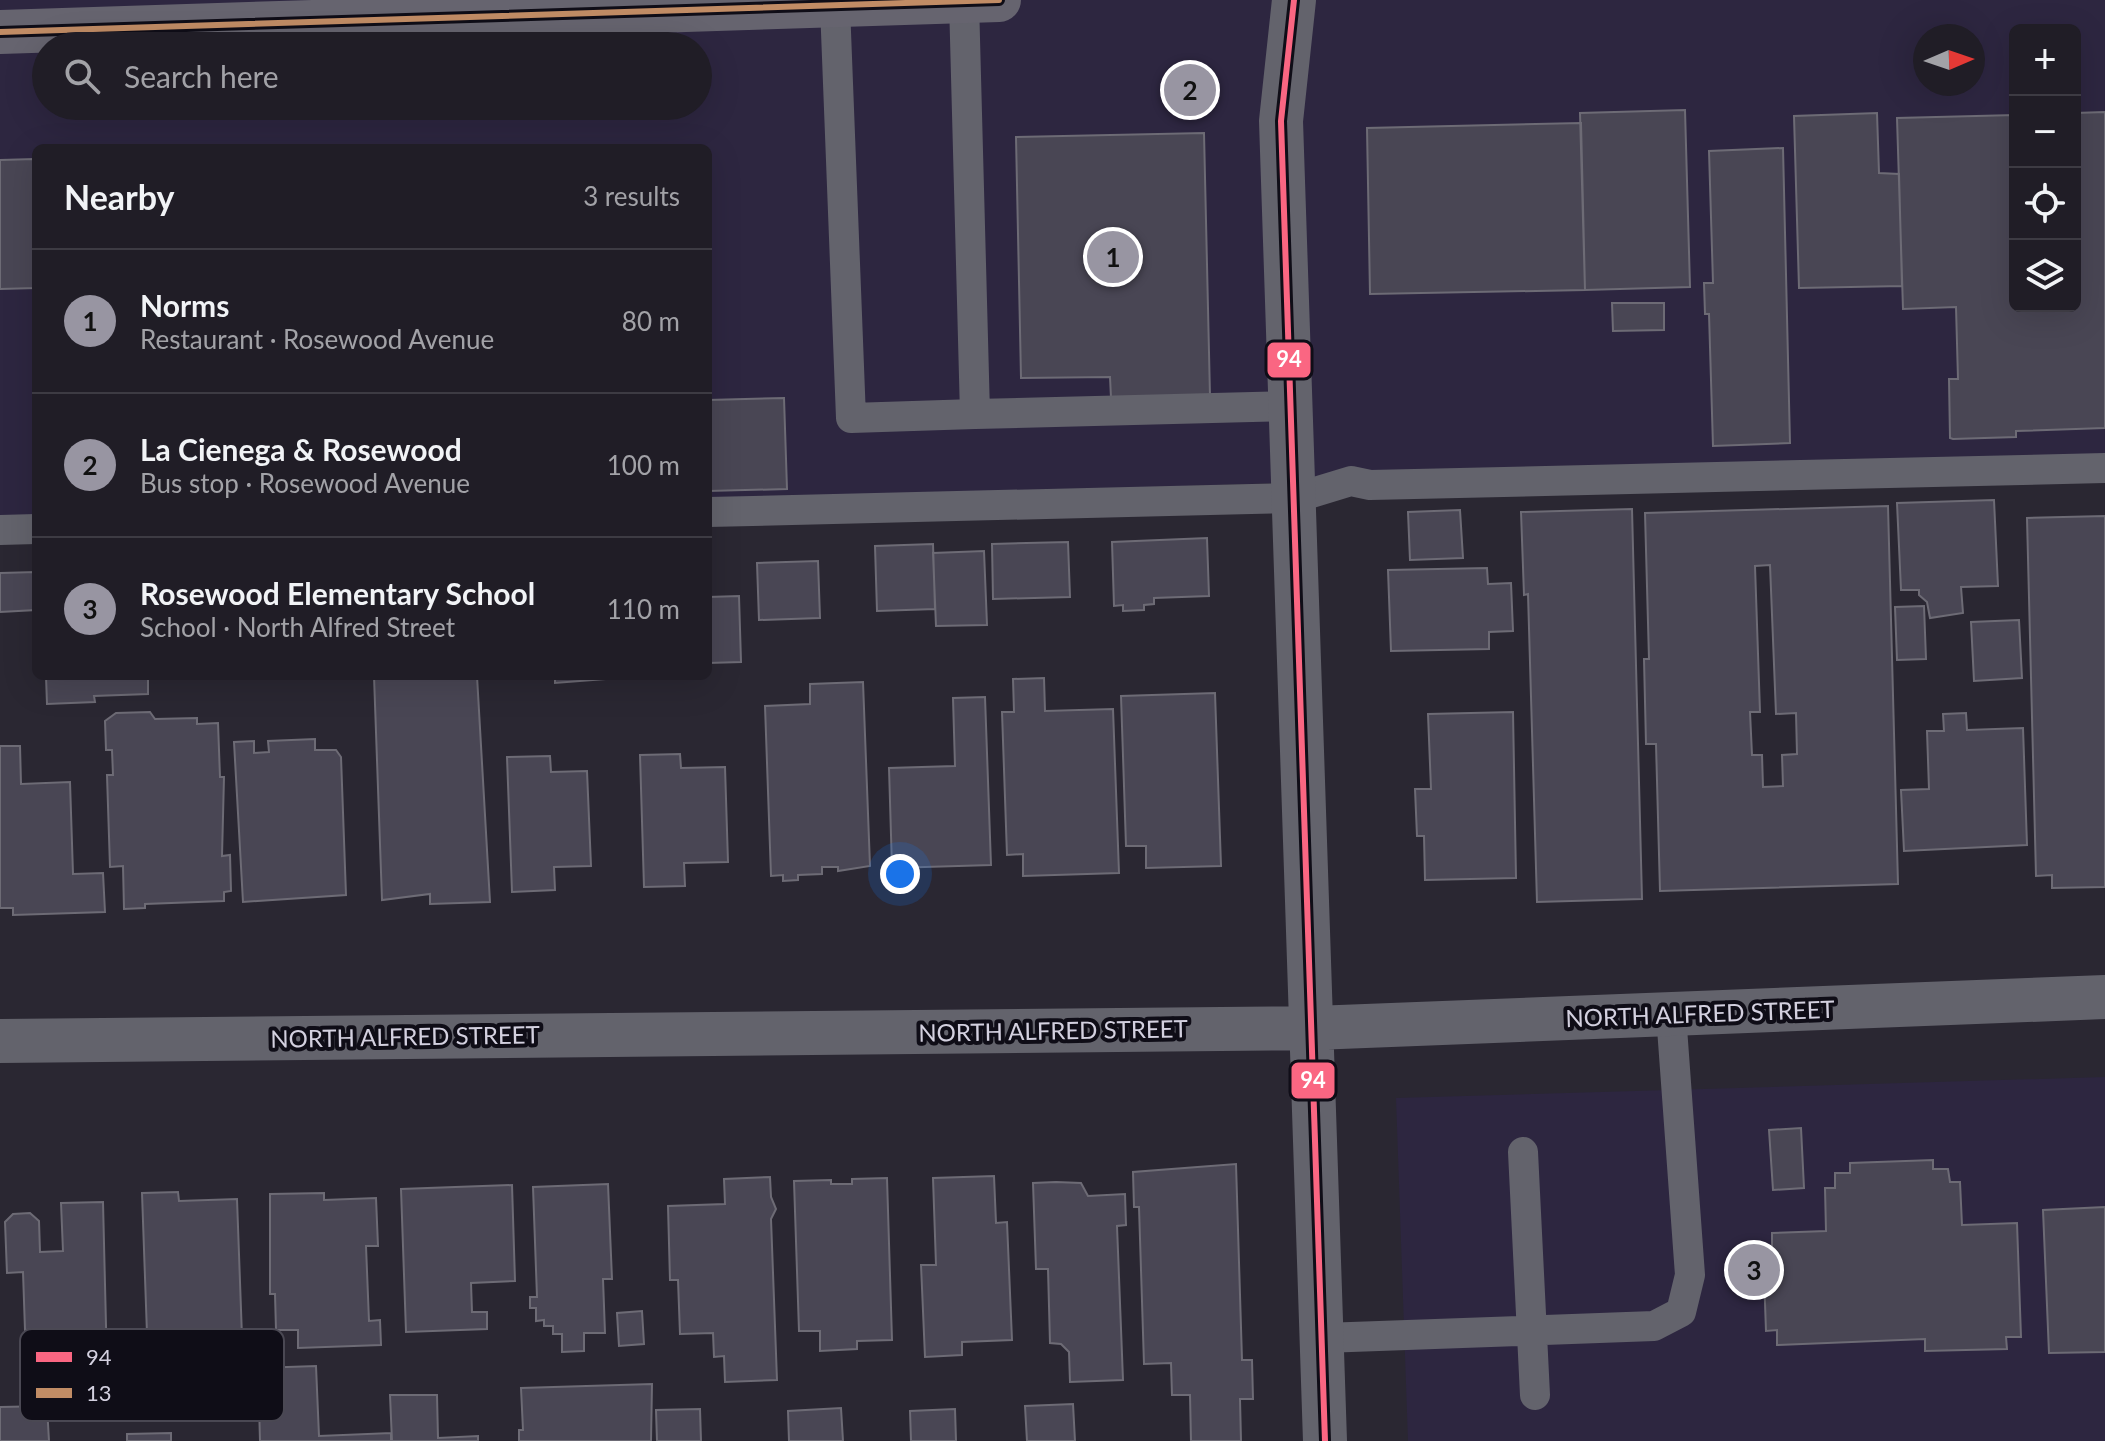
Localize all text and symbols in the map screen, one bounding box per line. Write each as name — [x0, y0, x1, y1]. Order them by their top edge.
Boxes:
north arrow — [1913, 24, 1985, 96]
map controls — [2009, 24, 2081, 312]
button: + — [2009, 24, 2081, 96]
search box — [32, 32, 712, 120]
icon: search — [60, 54, 104, 98]
text: Search here — [124, 58, 279, 94]
pin: 2 — [1164, 60, 1216, 120]
button: − — [2009, 96, 2081, 168]
button: locate — [2009, 168, 2081, 240]
text: Nearby — [64, 176, 175, 217]
text: 3 results — [583, 180, 680, 212]
pin: 1 — [1087, 227, 1139, 287]
button: layers — [2009, 240, 2081, 312]
text: Norms — [140, 287, 229, 323]
text: 1 — [82, 305, 98, 337]
text: 80 m — [622, 305, 680, 337]
text: Restaurant · Rosewood Avenue — [140, 323, 494, 355]
line badge: 94 — [1266, 341, 1312, 379]
text: 94 — [1276, 345, 1302, 372]
text: La Cienega & Rosewood — [140, 431, 462, 467]
text: 2 — [82, 449, 98, 481]
text: 100 m — [607, 449, 680, 481]
text: Bus stop · Rosewood Avenue — [140, 467, 470, 499]
text: Rosewood Elementary School — [140, 575, 535, 611]
text: 3 — [82, 593, 98, 625]
text: 110 m — [607, 593, 680, 625]
text: School · North Alfred Street — [140, 611, 455, 643]
your location — [880, 854, 920, 894]
street label: NORTH ALFRED STREET — [1565, 994, 1835, 1032]
street label: NORTH ALFRED STREET — [918, 1013, 1188, 1047]
street label: NORTH ALFRED STREET — [270, 1019, 540, 1053]
line badge: 94 — [1290, 1061, 1336, 1100]
text: 94 — [1300, 1066, 1326, 1093]
pin: 3 — [1728, 1240, 1780, 1300]
legend — [20, 1329, 284, 1421]
text: 94 — [86, 1343, 112, 1370]
text: 13 — [86, 1379, 112, 1406]

